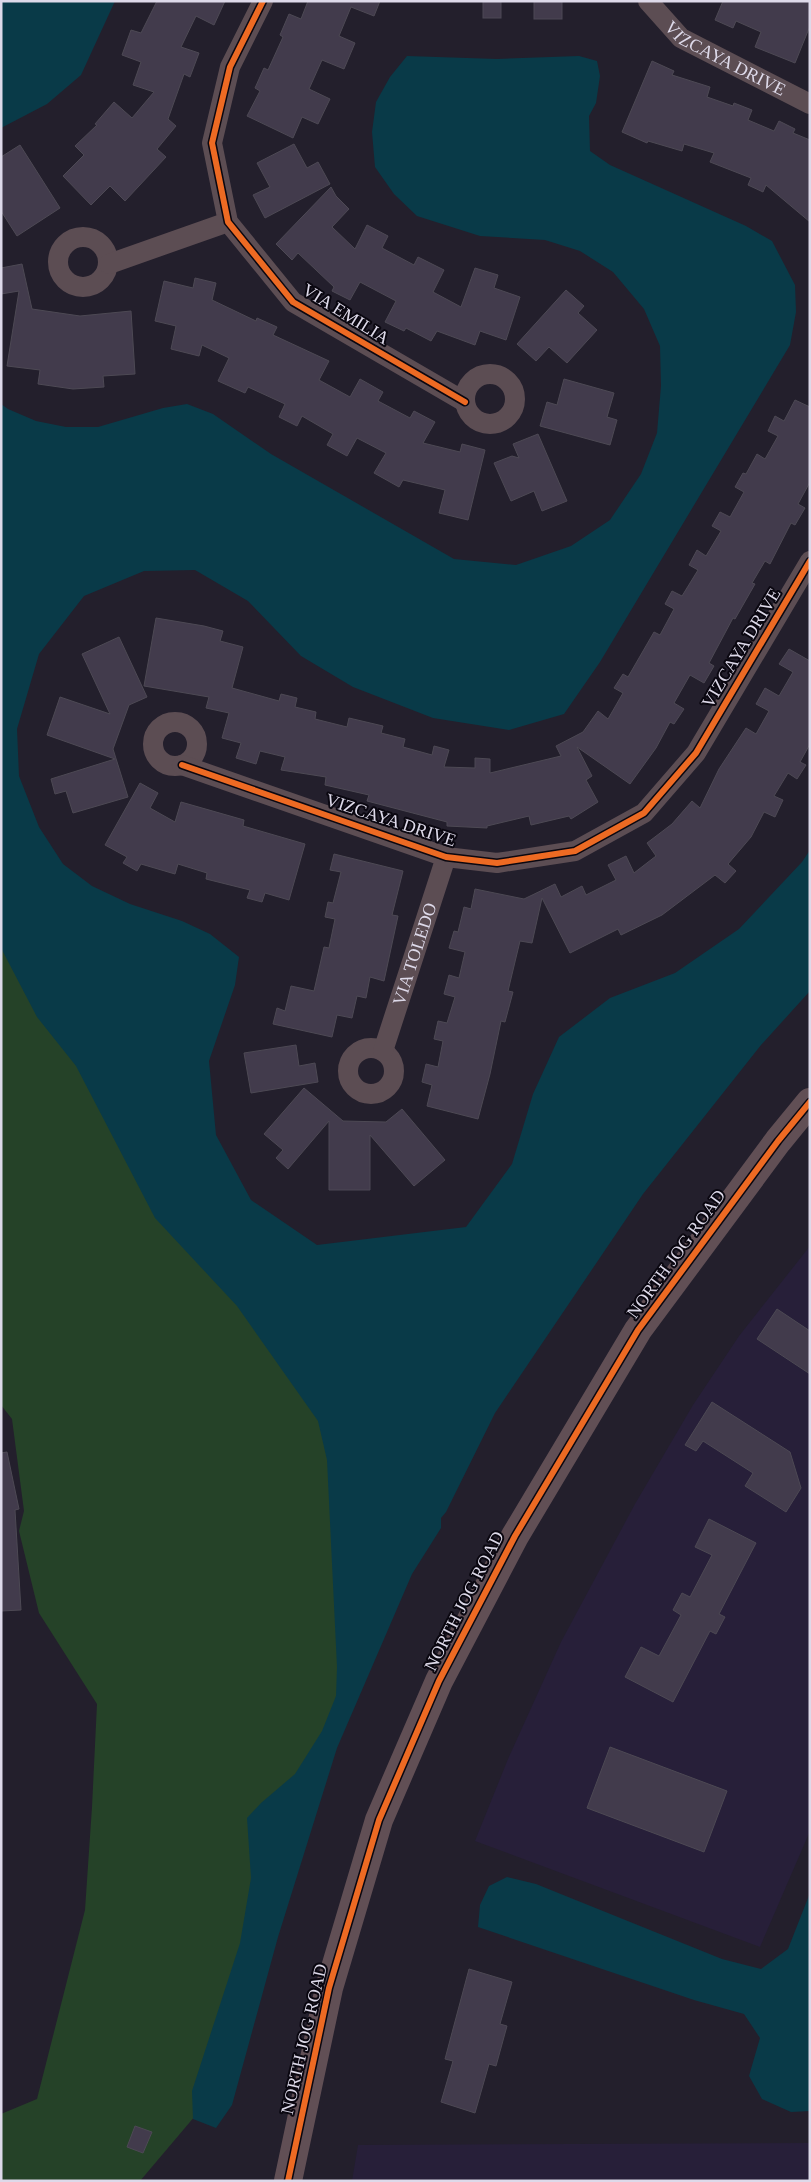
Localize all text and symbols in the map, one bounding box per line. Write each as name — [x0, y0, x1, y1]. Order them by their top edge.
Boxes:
street label: VIZCAYA DRIVE — [661, 17, 789, 100]
street label: VIA EMILIA — [299, 279, 393, 349]
street label: VIZCAYA DRIVE — [697, 585, 785, 711]
street label: VIZCAYA DRIVE — [323, 790, 459, 851]
street label: VIA TOLEDO — [388, 900, 441, 1008]
street label: NORTH JOG ROAD — [623, 1186, 729, 1322]
street label: NORTH JOG ROAD — [420, 1528, 508, 1674]
street label: NORTH JOG ROAD — [277, 1962, 331, 2116]

